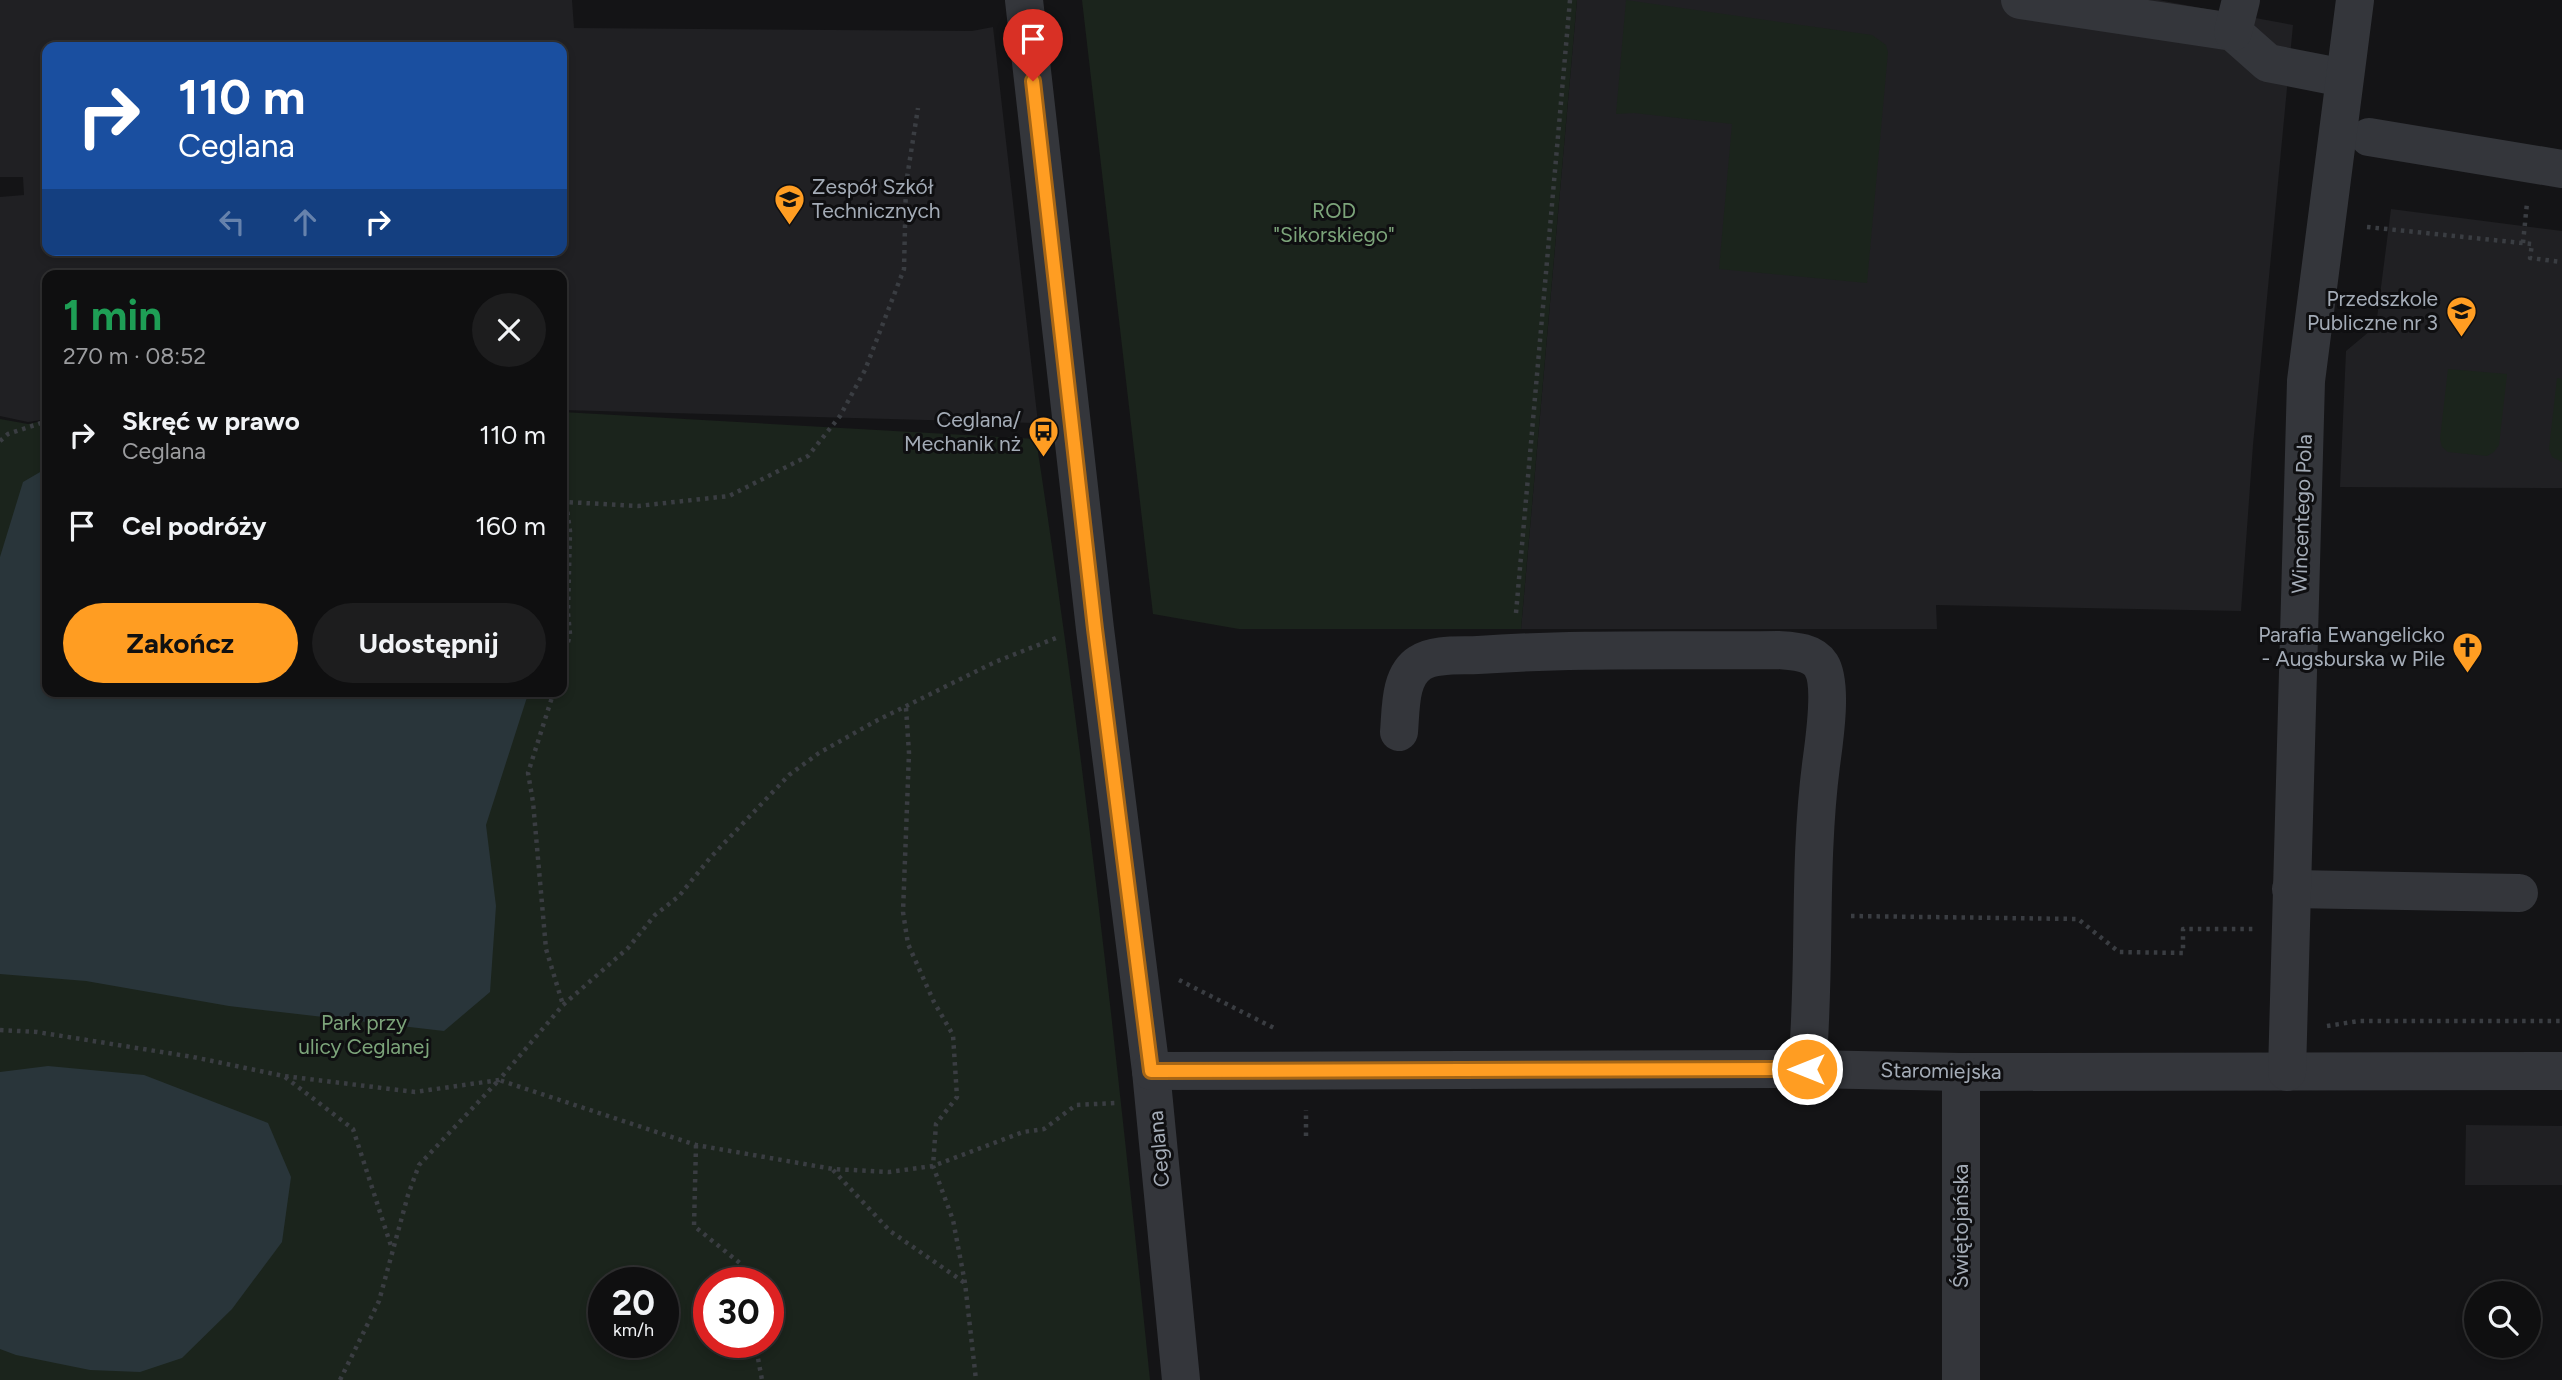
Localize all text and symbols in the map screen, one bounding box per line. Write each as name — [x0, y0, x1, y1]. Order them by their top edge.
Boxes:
pin — [1003, 9, 1063, 81]
icon: arrive — [1014, 20, 1052, 58]
text: 110 m — [178, 67, 306, 126]
icon: right — [63, 70, 154, 161]
text: Ceglana — [178, 127, 295, 165]
place label: Zespół Szkół Technicznych — [812, 174, 941, 223]
school or university icon: Zespół Szkół Technicznych — [772, 182, 806, 226]
park label: ROD "Sikorskiego" — [1273, 198, 1395, 247]
icon: left — [213, 203, 251, 241]
icon: ahead — [286, 203, 324, 241]
icon: right — [359, 203, 397, 241]
place label: Przedszkole Publiczne nr 3 — [2307, 286, 2438, 335]
text: 1 min — [63, 290, 162, 341]
button: close — [472, 293, 546, 367]
school or university icon: Przedszkole Publiczne nr 3 — [2444, 294, 2478, 338]
text: 270 m · 08:52 — [63, 342, 206, 370]
text: Skręć w prawo — [122, 405, 300, 437]
place label: Ceglana/ Mechanik nż — [904, 407, 1021, 456]
bus stop icon: Ceglana/ Mechanik nż — [1027, 415, 1061, 459]
icon: right — [63, 416, 101, 454]
text: 110 m — [479, 419, 546, 451]
street label: Wincentego Pola — [2286, 434, 2317, 594]
text: Ceglana — [122, 437, 206, 465]
icon: arrive — [63, 507, 101, 545]
text: Cel podróży — [122, 510, 266, 542]
text: 160 m — [475, 510, 546, 542]
button: Zakończ — [63, 603, 298, 683]
button: Udostępnij — [312, 603, 546, 683]
place label: Parafia Ewangelicko - Augsburska w Pile — [2258, 622, 2445, 671]
church icon: Parafia Ewangelicko - Augsburska w Pile — [2451, 630, 2485, 674]
park label: Park przy ulicy Ceglanej — [298, 1010, 430, 1059]
position arrow — [1770, 1032, 1844, 1106]
street label: Staromiejska — [1880, 1057, 2002, 1084]
street label: Ceglana — [1143, 1110, 1174, 1188]
street label: Świętojańska — [1948, 1164, 1973, 1288]
speed limit sign: 30 — [693, 1267, 784, 1358]
map controls — [2464, 1281, 2541, 1358]
button: search — [2464, 1281, 2541, 1358]
text: 20 — [612, 1282, 655, 1324]
text: km/h — [613, 1319, 654, 1341]

